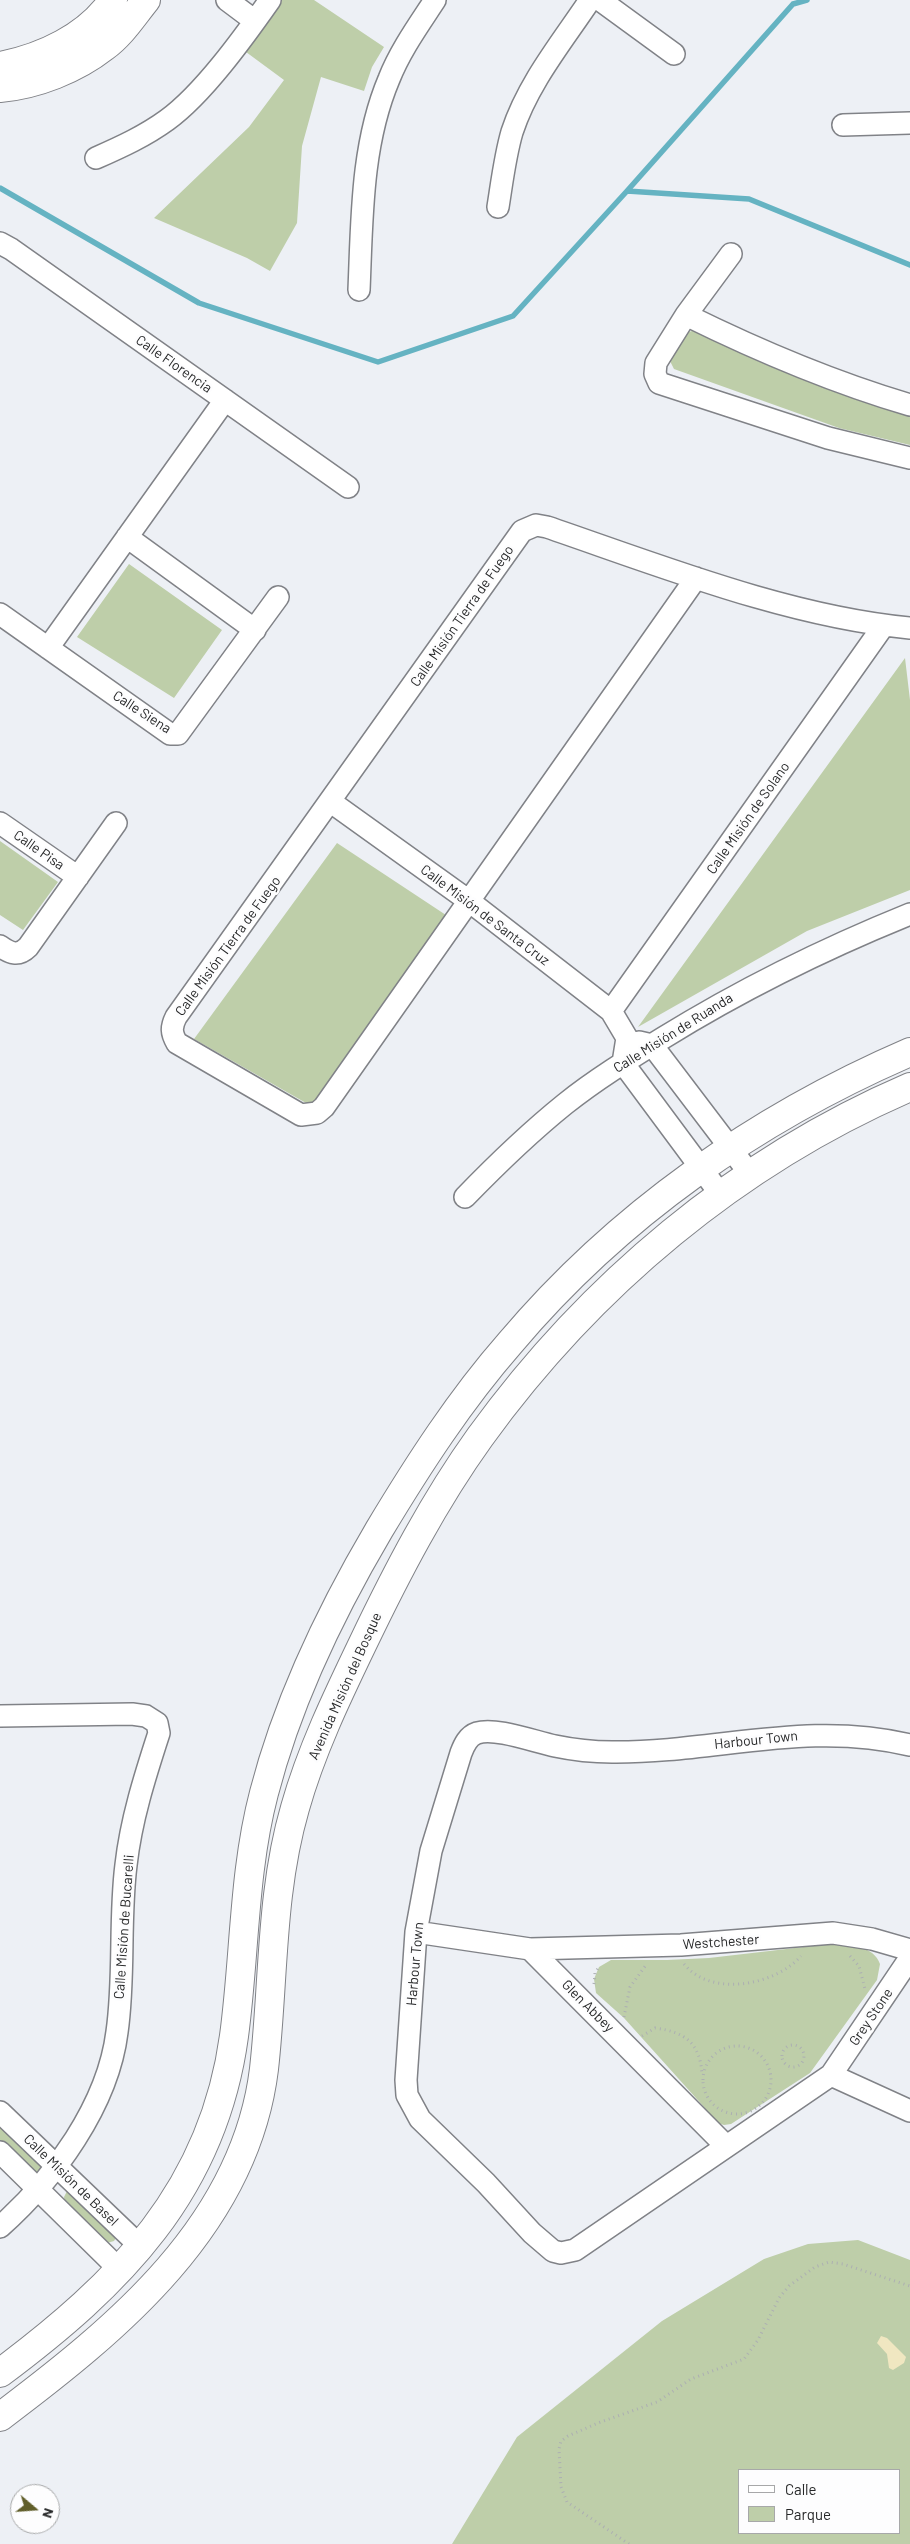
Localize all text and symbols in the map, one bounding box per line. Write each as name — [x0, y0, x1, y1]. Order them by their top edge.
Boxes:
street label: Calle Florencia — [133, 332, 215, 396]
street label: Calle Misión Tierra de Fuego — [407, 542, 517, 690]
street label: Calle Siena — [110, 687, 174, 737]
street label: Calle Misión de Solano — [703, 759, 793, 877]
street label: Calle Pisa — [10, 826, 68, 874]
street label: Calle Misión de Santa Cruz — [417, 861, 553, 969]
street label: Calle Misión Tierra de Fuego — [172, 873, 284, 1019]
street label: Calle Misión de Ruanda — [610, 989, 736, 1077]
street label: Avenida Misión del Bosque — [305, 1610, 385, 1762]
street label: Harbour Town — [713, 1727, 799, 1753]
street label: Calle Misión de Bucarelli — [111, 1854, 137, 2000]
street label: Harbour Town — [403, 1921, 427, 2007]
street label: Westchester — [682, 1931, 760, 1953]
street label: Glen Abbey — [558, 1976, 618, 2036]
street label: Grey Stone — [846, 1985, 896, 2049]
street label: Calle Misión de Basel — [20, 2130, 122, 2230]
legend — [738, 2469, 900, 2534]
text: Calle — [785, 2480, 817, 2498]
north arrow — [10, 2484, 60, 2534]
text: Parque — [785, 2505, 831, 2523]
text: N — [39, 2506, 58, 2521]

